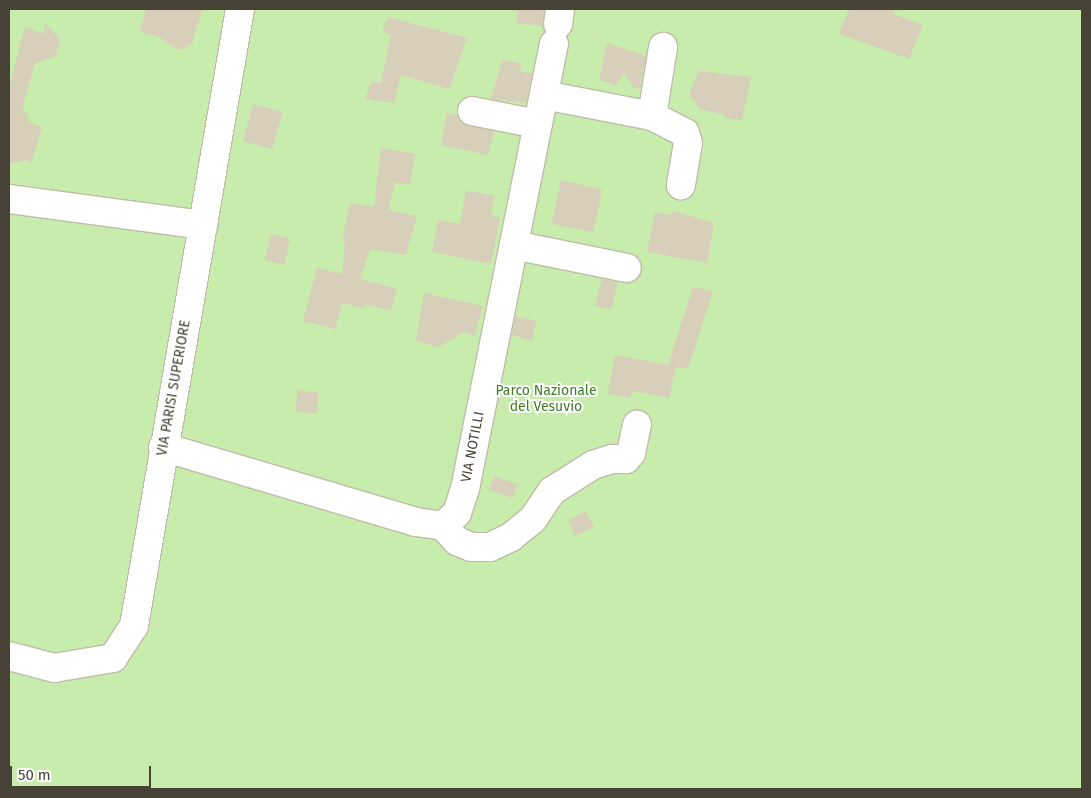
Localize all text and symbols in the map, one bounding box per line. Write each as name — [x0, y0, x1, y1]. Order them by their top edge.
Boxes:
street label: VIA PARISI SUPERIORE — [154, 319, 194, 457]
park label: Parco Nazionale del Vesuvio — [495, 383, 597, 416]
street label: VIA NOTILLI — [458, 410, 488, 484]
scale bar — [12, 756, 154, 788]
text: 50 m — [18, 766, 51, 784]

